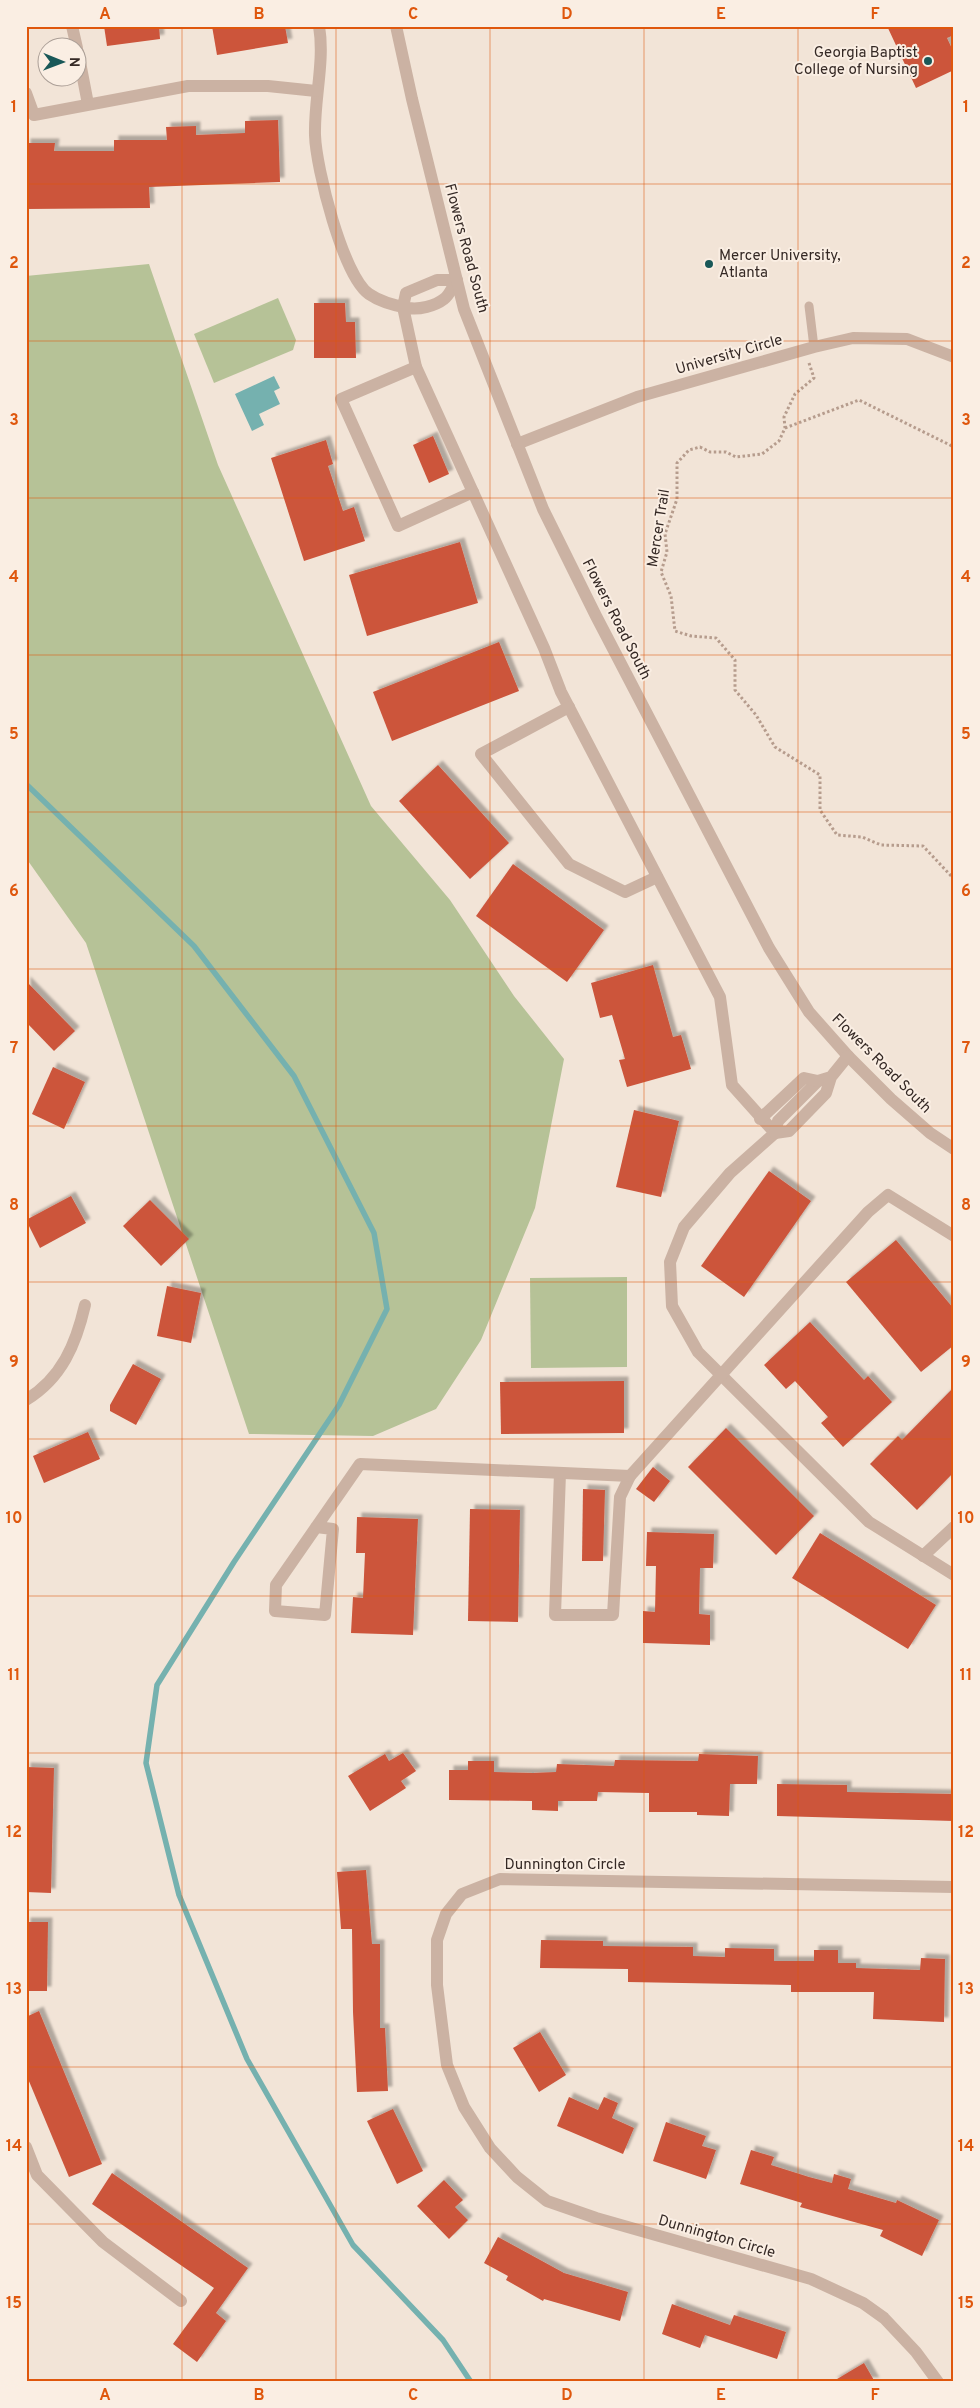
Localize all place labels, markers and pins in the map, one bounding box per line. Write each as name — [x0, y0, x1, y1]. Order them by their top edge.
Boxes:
place label: Georgia Baptist College of Nursing — [794, 44, 918, 80]
marker: Georgia Baptist College of Nursing — [922, 55, 934, 67]
place label: Mercer University, Atlanta — [719, 247, 841, 283]
marker: Mercer University, Atlanta — [703, 258, 715, 270]

